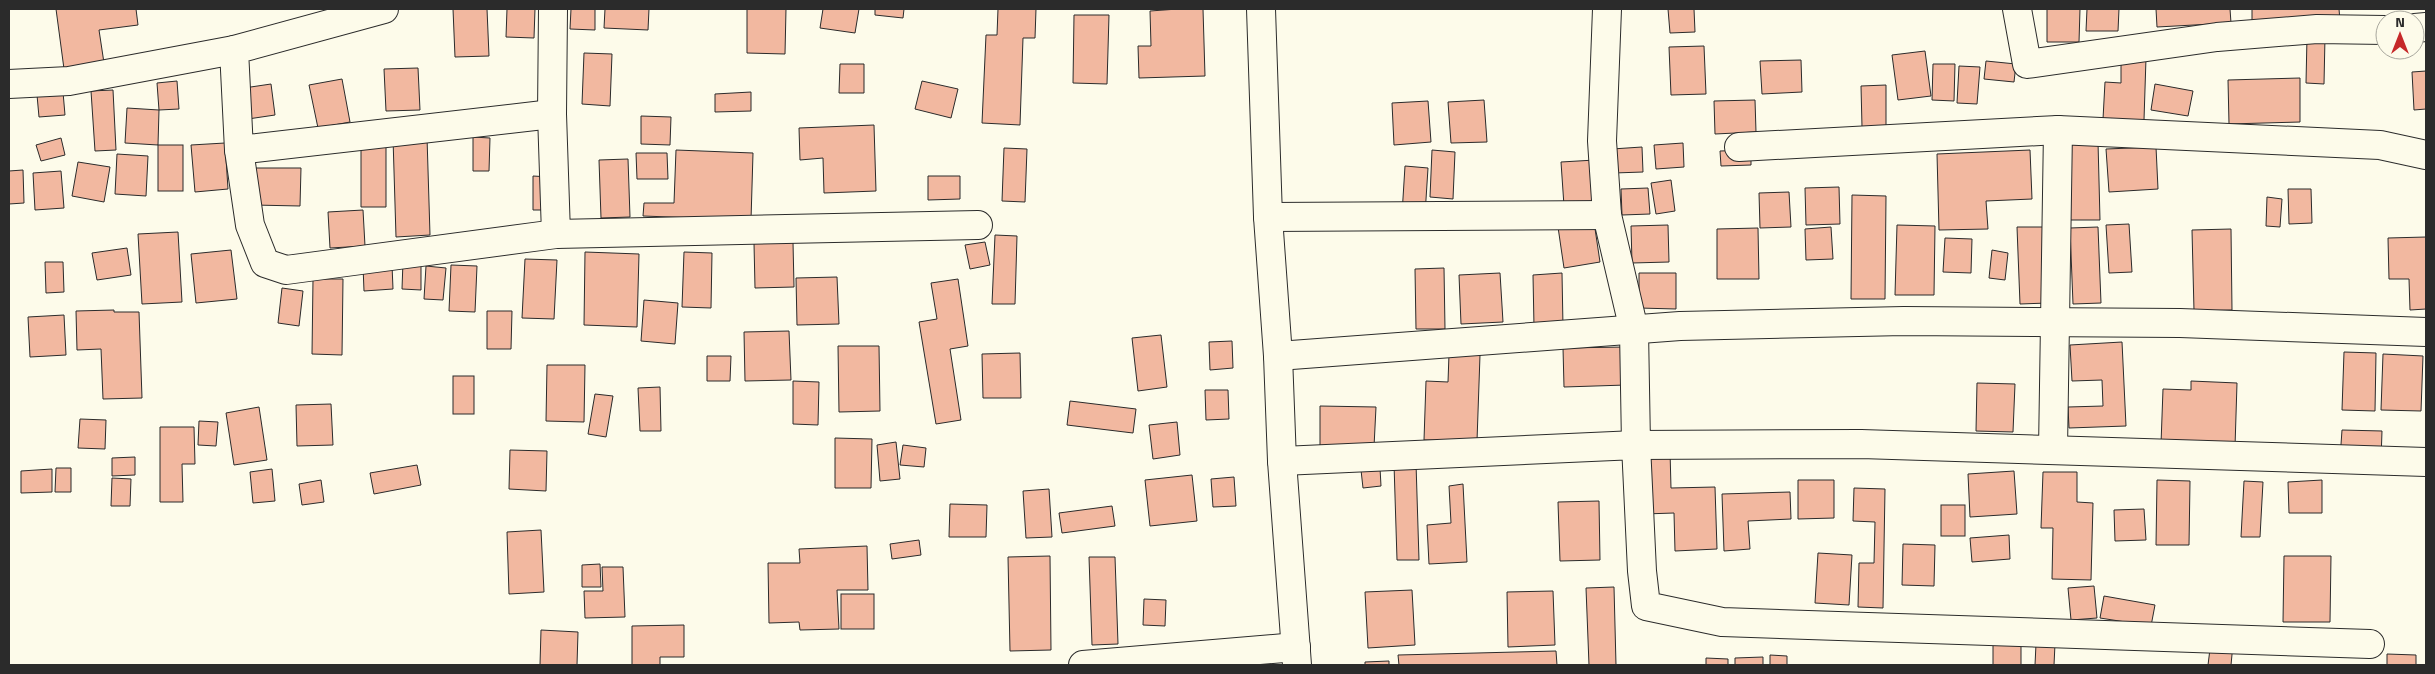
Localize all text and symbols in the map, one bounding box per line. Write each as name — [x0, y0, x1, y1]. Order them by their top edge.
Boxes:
north arrow — [2375, 10, 2425, 60]
text: N — [2395, 11, 2405, 32]

